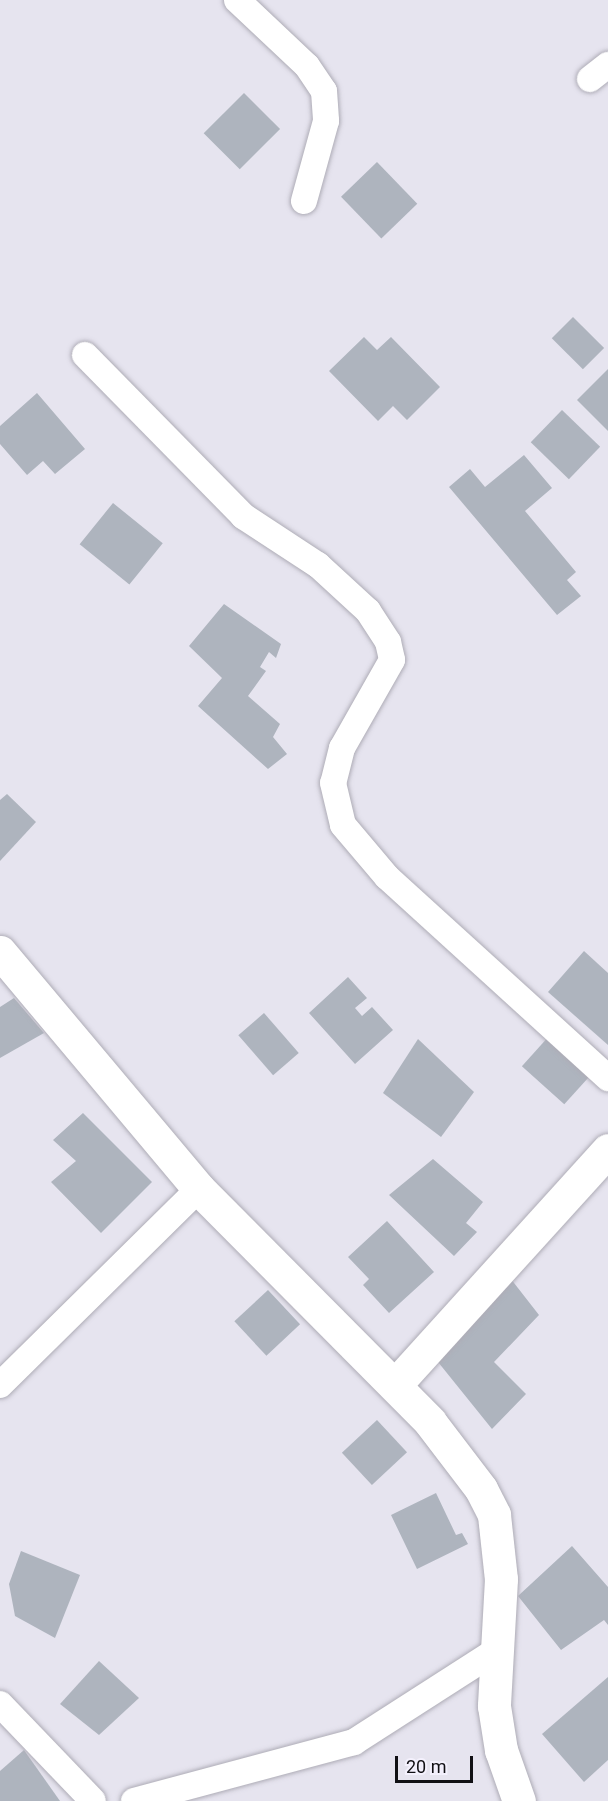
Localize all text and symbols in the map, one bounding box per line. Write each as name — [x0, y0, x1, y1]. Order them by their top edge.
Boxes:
scale bar — [398, 1744, 476, 1782]
text: 20 m — [406, 1756, 446, 1777]

